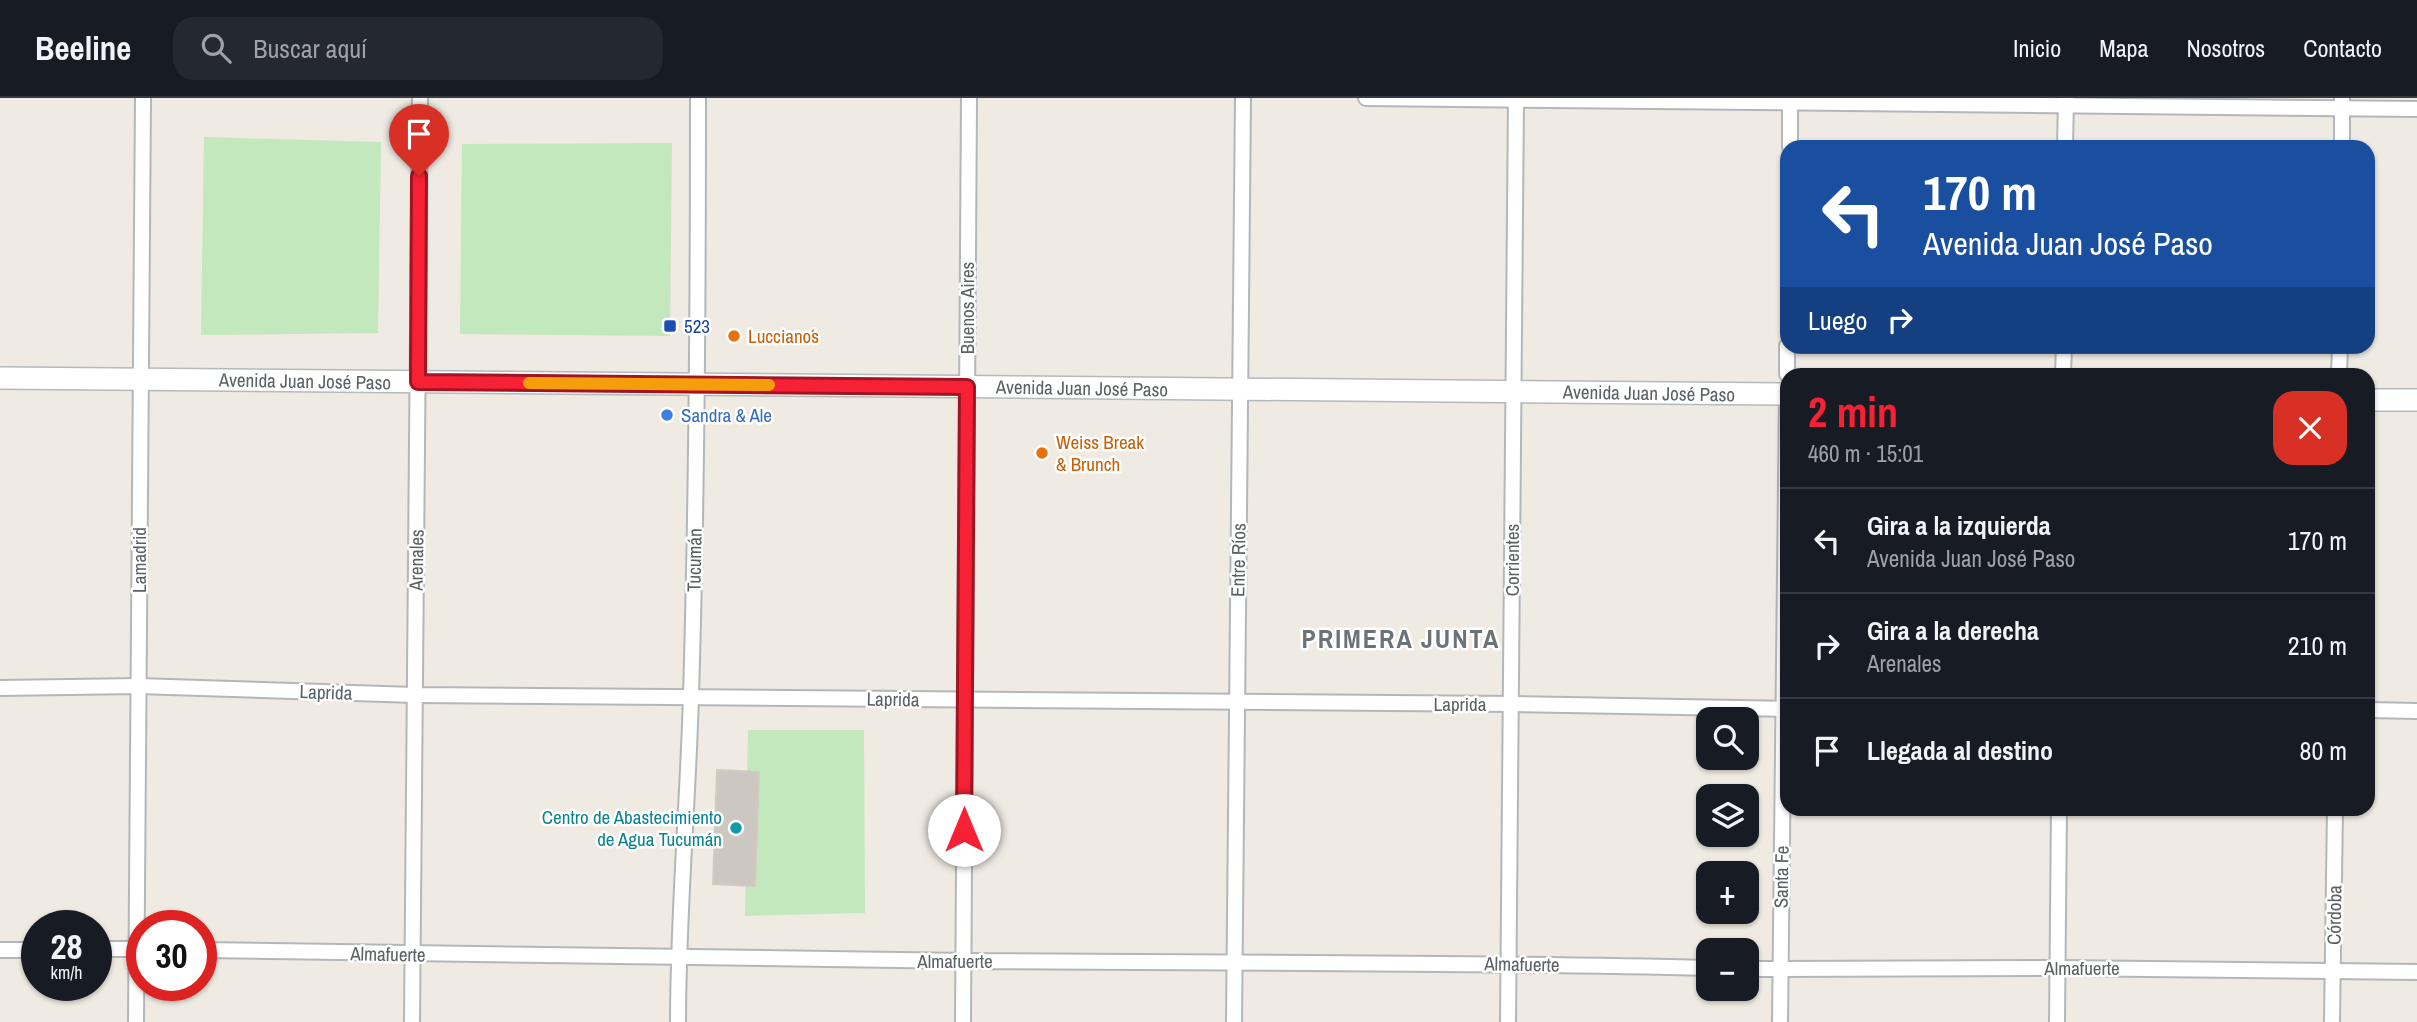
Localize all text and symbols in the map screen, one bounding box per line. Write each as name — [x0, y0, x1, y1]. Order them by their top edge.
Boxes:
search box — [173, 17, 663, 80]
text: Beeline — [35, 26, 131, 70]
icon: search — [197, 29, 235, 67]
text: Buscar aquí — [253, 31, 367, 66]
text: Inicio — [2013, 32, 2061, 64]
text: Mapa — [2099, 32, 2148, 64]
text: Nosotros — [2186, 32, 2265, 64]
text: Contacto — [2303, 32, 2382, 64]
pin — [389, 104, 449, 176]
icon: arrive — [400, 115, 438, 153]
text: 170 m — [1923, 159, 2037, 225]
icon: left — [1808, 168, 1899, 259]
text: Avenida Juan José Paso — [1923, 222, 2213, 265]
street label: Buenos Aires — [954, 261, 980, 354]
icon: right — [1881, 301, 1919, 339]
text: Luego — [1808, 303, 1867, 338]
place label: 523 — [684, 313, 710, 339]
marker: 523 — [662, 318, 678, 334]
place label: Lucciano´s — [748, 323, 819, 349]
marker: Lucciano´s — [726, 328, 742, 344]
street label: Avenida Juan José Paso — [218, 366, 391, 395]
street label: Avenida Juan José Paso — [995, 373, 1168, 402]
street label: Avenida Juan José Paso — [1562, 378, 1735, 407]
text: 2 min — [1808, 384, 1898, 440]
button: close — [2273, 391, 2347, 465]
place label: Sandra & Ale — [681, 402, 772, 428]
marker: Sandra & Ale — [659, 407, 675, 423]
place label: Weiss Break & Brunch — [1056, 429, 1144, 477]
text: 460 m · 15:01 — [1808, 438, 1923, 469]
marker: Weiss Break & Brunch — [1034, 445, 1050, 461]
text: Gira a la izquierda — [1867, 508, 2051, 543]
icon: left — [1808, 522, 1846, 560]
street label: Entre Ríos — [1224, 523, 1252, 597]
street label: Corrientes — [1499, 523, 1525, 596]
text: 170 m — [2288, 523, 2347, 558]
street label: Lamadrid — [126, 527, 152, 593]
street label: Tucumán — [680, 528, 708, 592]
street label: Arenales — [402, 529, 430, 592]
text: Avenida Juan José Paso — [1867, 543, 2075, 574]
text: Gira a la derecha — [1867, 613, 2039, 648]
district label: PRIMERA JUNTA — [1302, 621, 1500, 656]
icon: right — [1808, 627, 1846, 665]
text: 210 m — [2288, 628, 2347, 663]
text: Arenales — [1867, 648, 1941, 679]
street label: Laprida — [299, 678, 353, 706]
street label: Laprida — [866, 686, 920, 712]
street label: Laprida — [1434, 691, 1487, 717]
map controls — [1696, 707, 1759, 1001]
button: search — [1696, 707, 1759, 770]
icon: arrive — [1808, 732, 1846, 770]
text: Llegada al destino — [1867, 733, 2053, 768]
text: 80 m — [2300, 733, 2347, 768]
button: layers — [1696, 784, 1759, 847]
position arrow — [927, 793, 1001, 867]
place label: Centro de Abastecimiento de Agua Tucumán — [542, 804, 722, 852]
marker: Centro de Abastecimiento de Agua Tucumán — [728, 820, 744, 836]
street label: Santa Fe — [1767, 846, 1795, 908]
button: + — [1696, 861, 1759, 924]
street label: Córdoba — [2320, 885, 2348, 945]
speed limit sign: 30 — [126, 910, 217, 1001]
text: 28 — [51, 923, 82, 970]
button: − — [1696, 938, 1759, 1001]
street label: Almafuerte — [349, 940, 426, 968]
street label: Almafuerte — [916, 948, 993, 974]
street label: Almafuerte — [1483, 950, 1560, 978]
street label: Almafuerte — [2043, 955, 2120, 981]
text: km/h — [51, 960, 83, 985]

